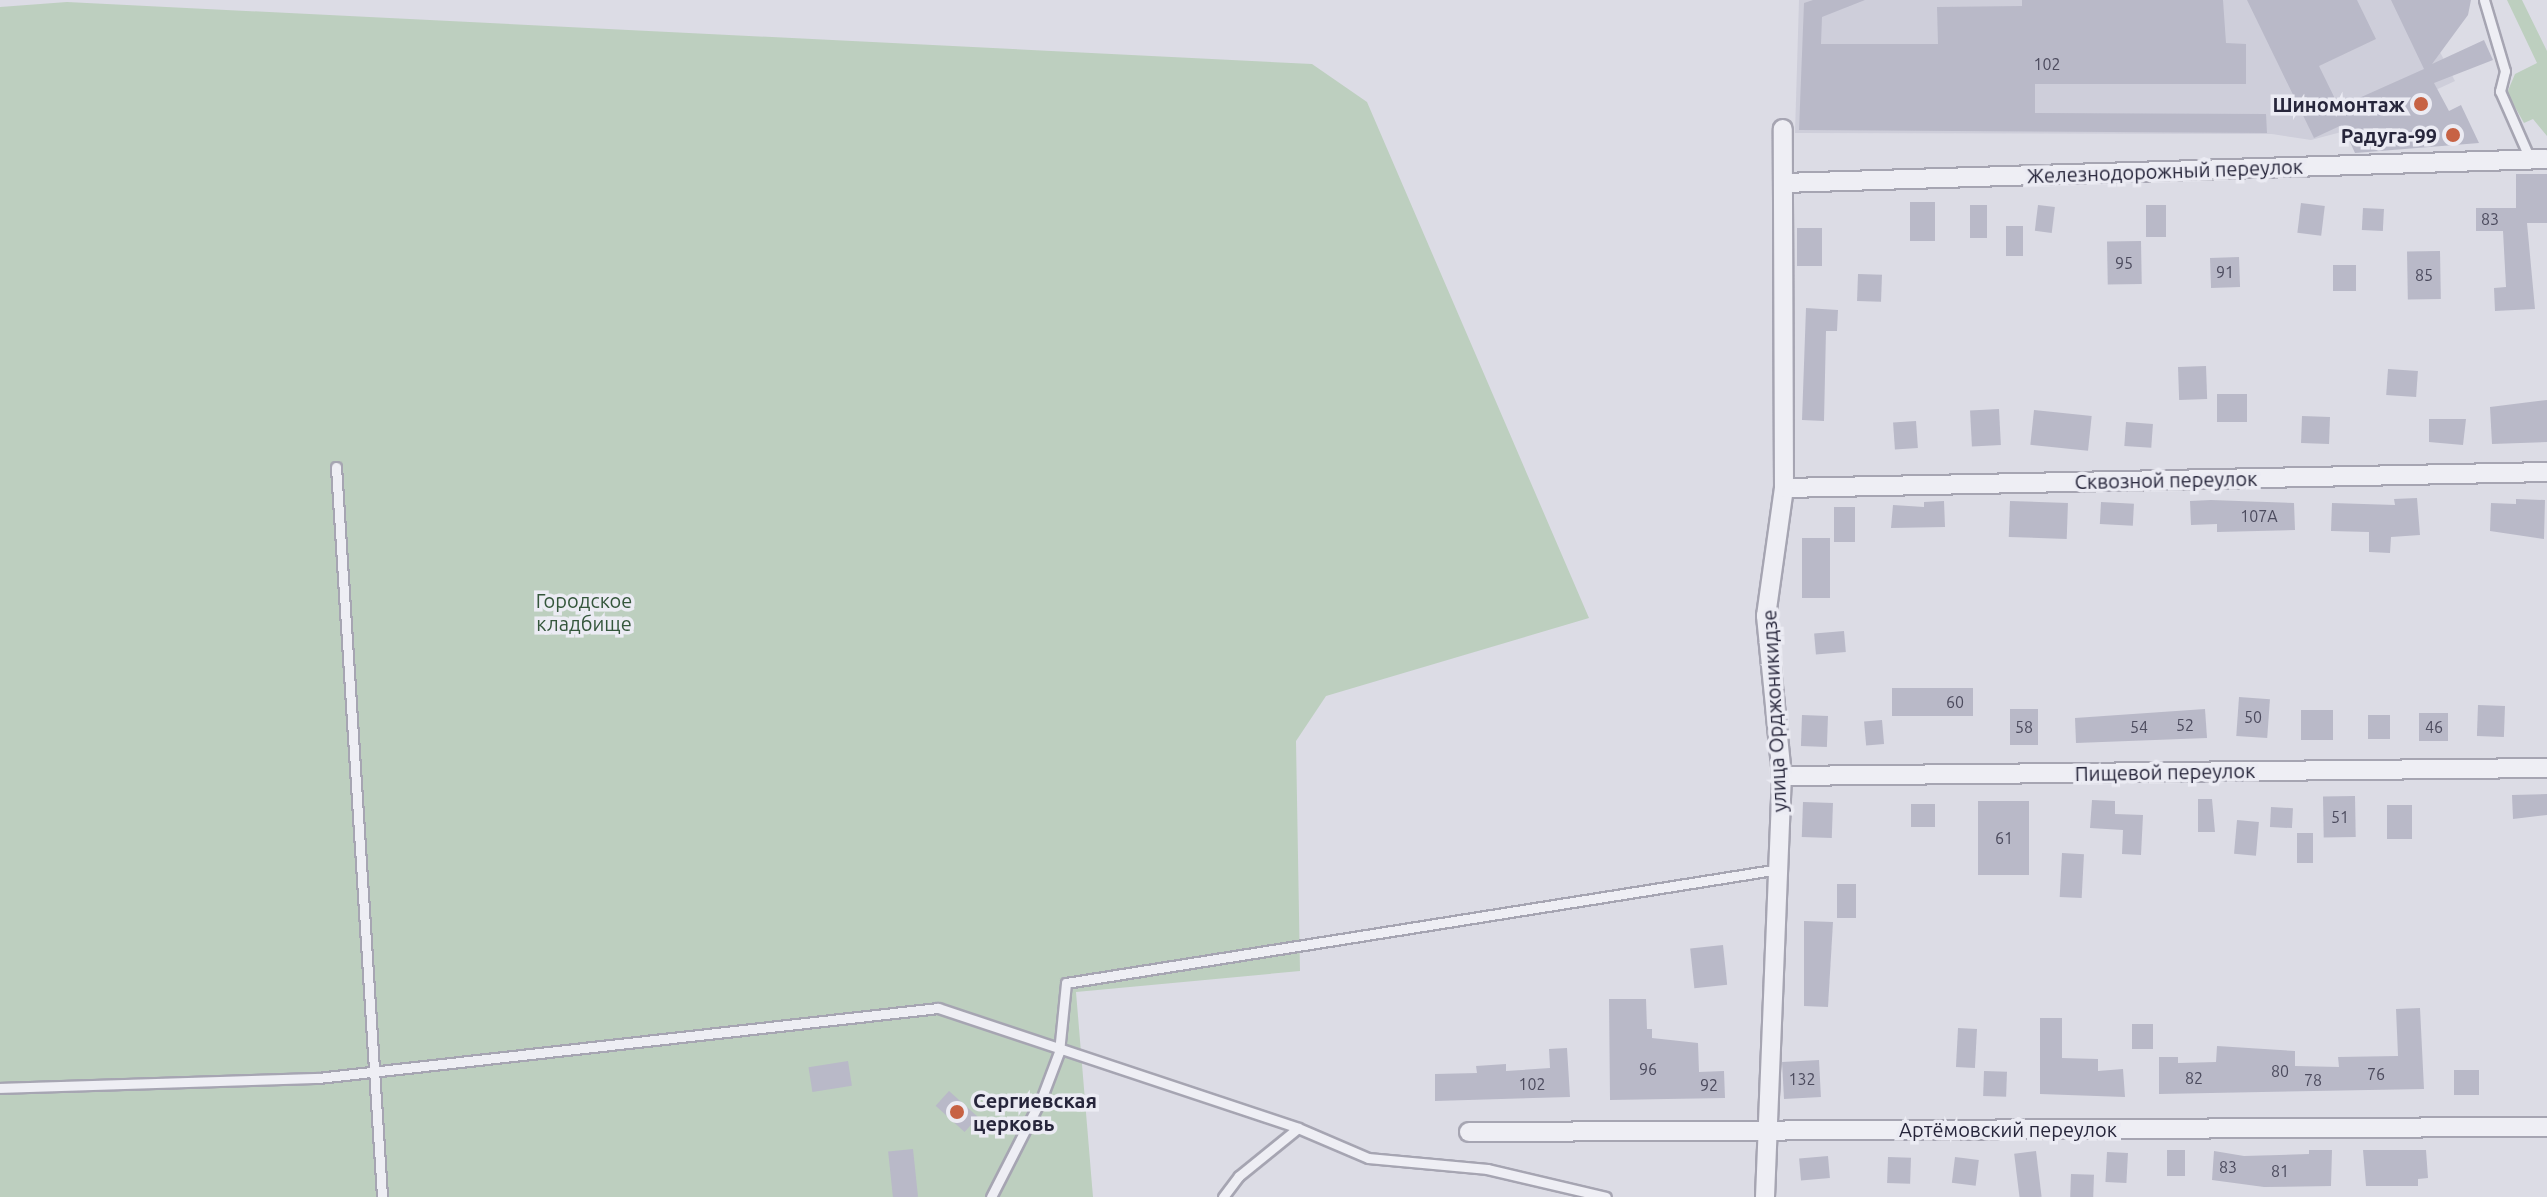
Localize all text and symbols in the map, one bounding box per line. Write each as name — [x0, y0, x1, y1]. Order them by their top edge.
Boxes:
house number: 102 — [2033, 54, 2061, 74]
place label: Шиномонтаж — [2272, 92, 2405, 116]
marker: Шиномонтаж — [2412, 95, 2430, 113]
place label: Радуга-99 — [2341, 123, 2437, 147]
marker: Радуга-99 — [2444, 126, 2462, 144]
street label: Железнодорожный переулок — [2026, 154, 2304, 188]
house number: 83 — [2481, 209, 2499, 229]
house number: 95 — [2115, 253, 2133, 273]
house number: 91 — [2216, 262, 2234, 282]
house number: 85 — [2415, 265, 2433, 285]
street label: Сквозной переулок — [2074, 466, 2258, 494]
house number: 107А — [2240, 506, 2278, 526]
park label: Городское кладбище — [536, 589, 632, 636]
street label: улица Орджоникидзе — [1757, 609, 1791, 813]
house number: 60 — [1946, 692, 1964, 712]
house number: 50 — [2244, 707, 2262, 727]
house number: 52 — [2176, 715, 2194, 735]
house number: 58 — [2015, 717, 2033, 737]
house number: 54 — [2130, 717, 2148, 737]
house number: 46 — [2425, 717, 2443, 737]
street label: Пищевой переулок — [2075, 758, 2255, 786]
house number: 51 — [2331, 807, 2349, 827]
house number: 61 — [1995, 828, 2013, 848]
house number: 96 — [1639, 1059, 1657, 1079]
house number: 80 — [2271, 1061, 2289, 1081]
house number: 76 — [2367, 1064, 2385, 1084]
house number: 82 — [2185, 1068, 2203, 1088]
house number: 132 — [1788, 1069, 1816, 1089]
house number: 78 — [2304, 1070, 2322, 1090]
house number: 102 — [1518, 1074, 1546, 1094]
house number: 92 — [1700, 1075, 1718, 1095]
place label: Сергиевская церковь — [973, 1088, 1097, 1135]
marker: Сергиевская церковь — [948, 1103, 966, 1121]
street label: Артёмовский переулок — [1899, 1117, 2117, 1141]
house number: 83 — [2219, 1157, 2237, 1177]
house number: 81 — [2271, 1161, 2289, 1181]

